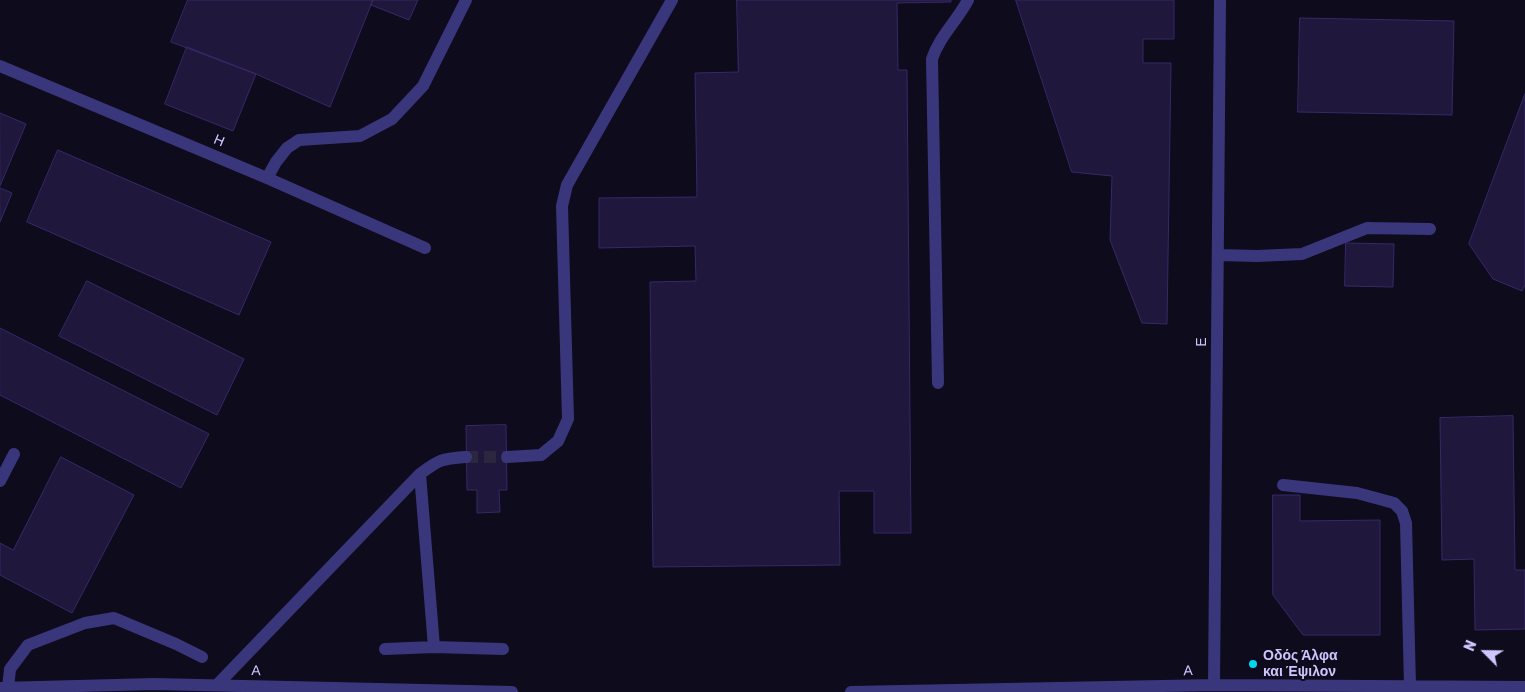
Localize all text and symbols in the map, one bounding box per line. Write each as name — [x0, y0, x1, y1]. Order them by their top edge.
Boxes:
street label: Η — [211, 131, 227, 151]
street label: Ε — [1194, 337, 1210, 347]
north arrow — [1460, 627, 1510, 677]
text: N — [1461, 638, 1481, 654]
place label: Οδός Άλφα και Έψιλον — [1263, 648, 1338, 680]
marker: Οδός Άλφα και Έψιλον — [1247, 658, 1259, 670]
street label: Α — [251, 663, 261, 679]
street label: Α — [1183, 663, 1193, 679]

